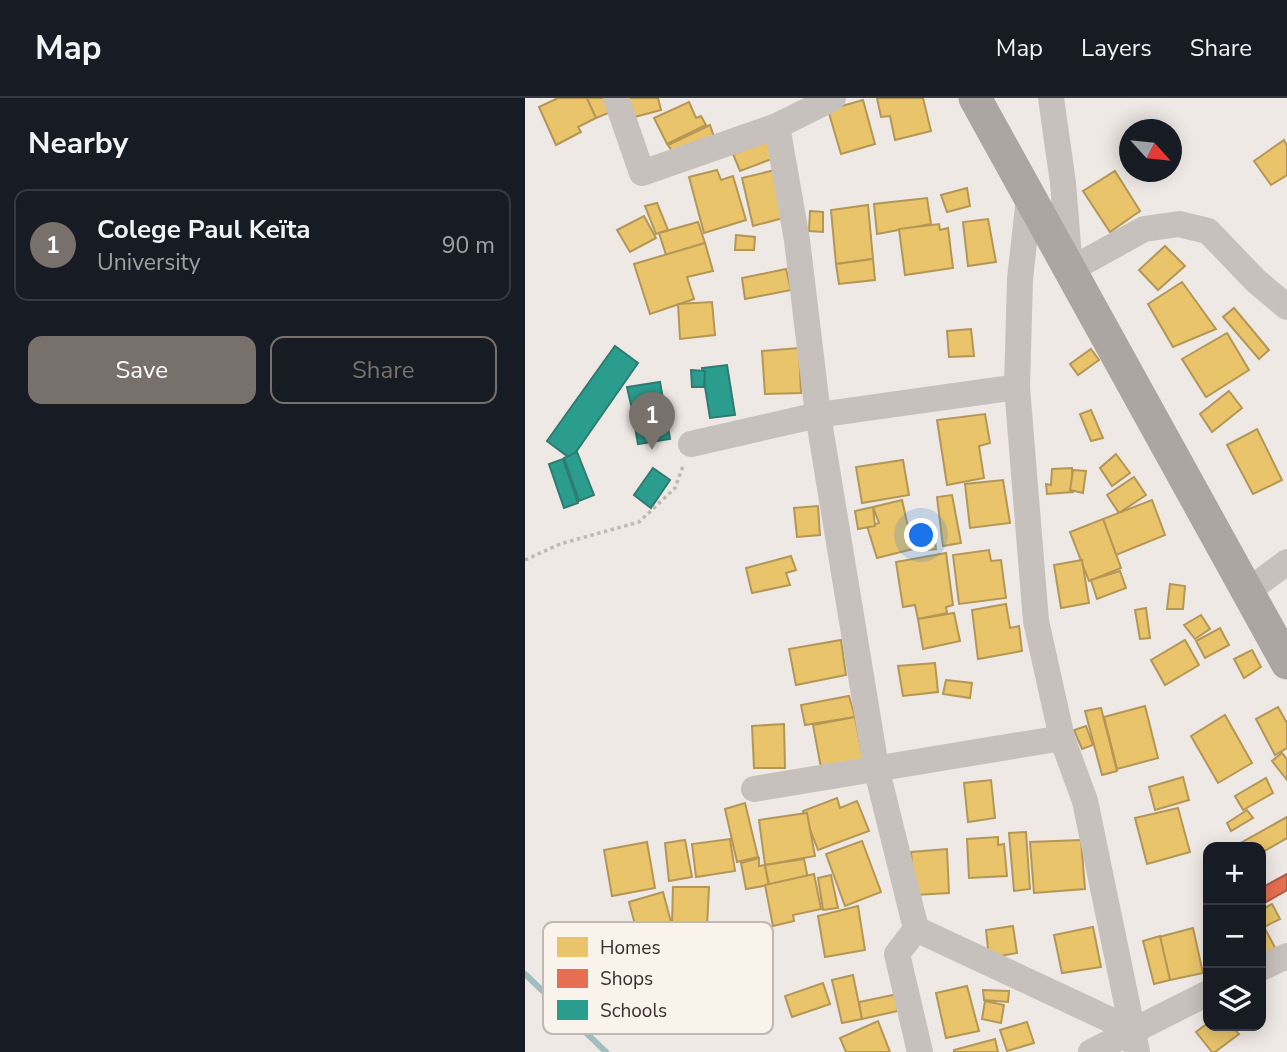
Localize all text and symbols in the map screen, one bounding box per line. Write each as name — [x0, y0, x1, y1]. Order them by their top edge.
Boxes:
text: Map — [35, 26, 102, 71]
text: Map — [996, 32, 1043, 64]
text: Layers — [1081, 32, 1152, 64]
text: Share — [1190, 32, 1252, 64]
north arrow — [1119, 119, 1182, 182]
text: Nearby — [28, 123, 128, 164]
text: Colege Paul Keïta — [97, 212, 311, 247]
text: 1 — [46, 230, 60, 261]
text: 90 m — [442, 230, 495, 261]
text: University — [97, 247, 201, 278]
button: Save — [28, 336, 256, 404]
button: Share — [270, 336, 497, 404]
pin: 1 — [629, 392, 675, 450]
your location — [904, 518, 938, 552]
map controls — [1203, 842, 1266, 1031]
button: + — [1203, 842, 1266, 905]
button: − — [1203, 905, 1266, 968]
legend — [543, 922, 773, 1034]
text: Homes — [600, 935, 661, 961]
text: Shops — [600, 966, 653, 992]
button: layers — [1203, 968, 1266, 1031]
text: Schools — [600, 998, 667, 1024]

